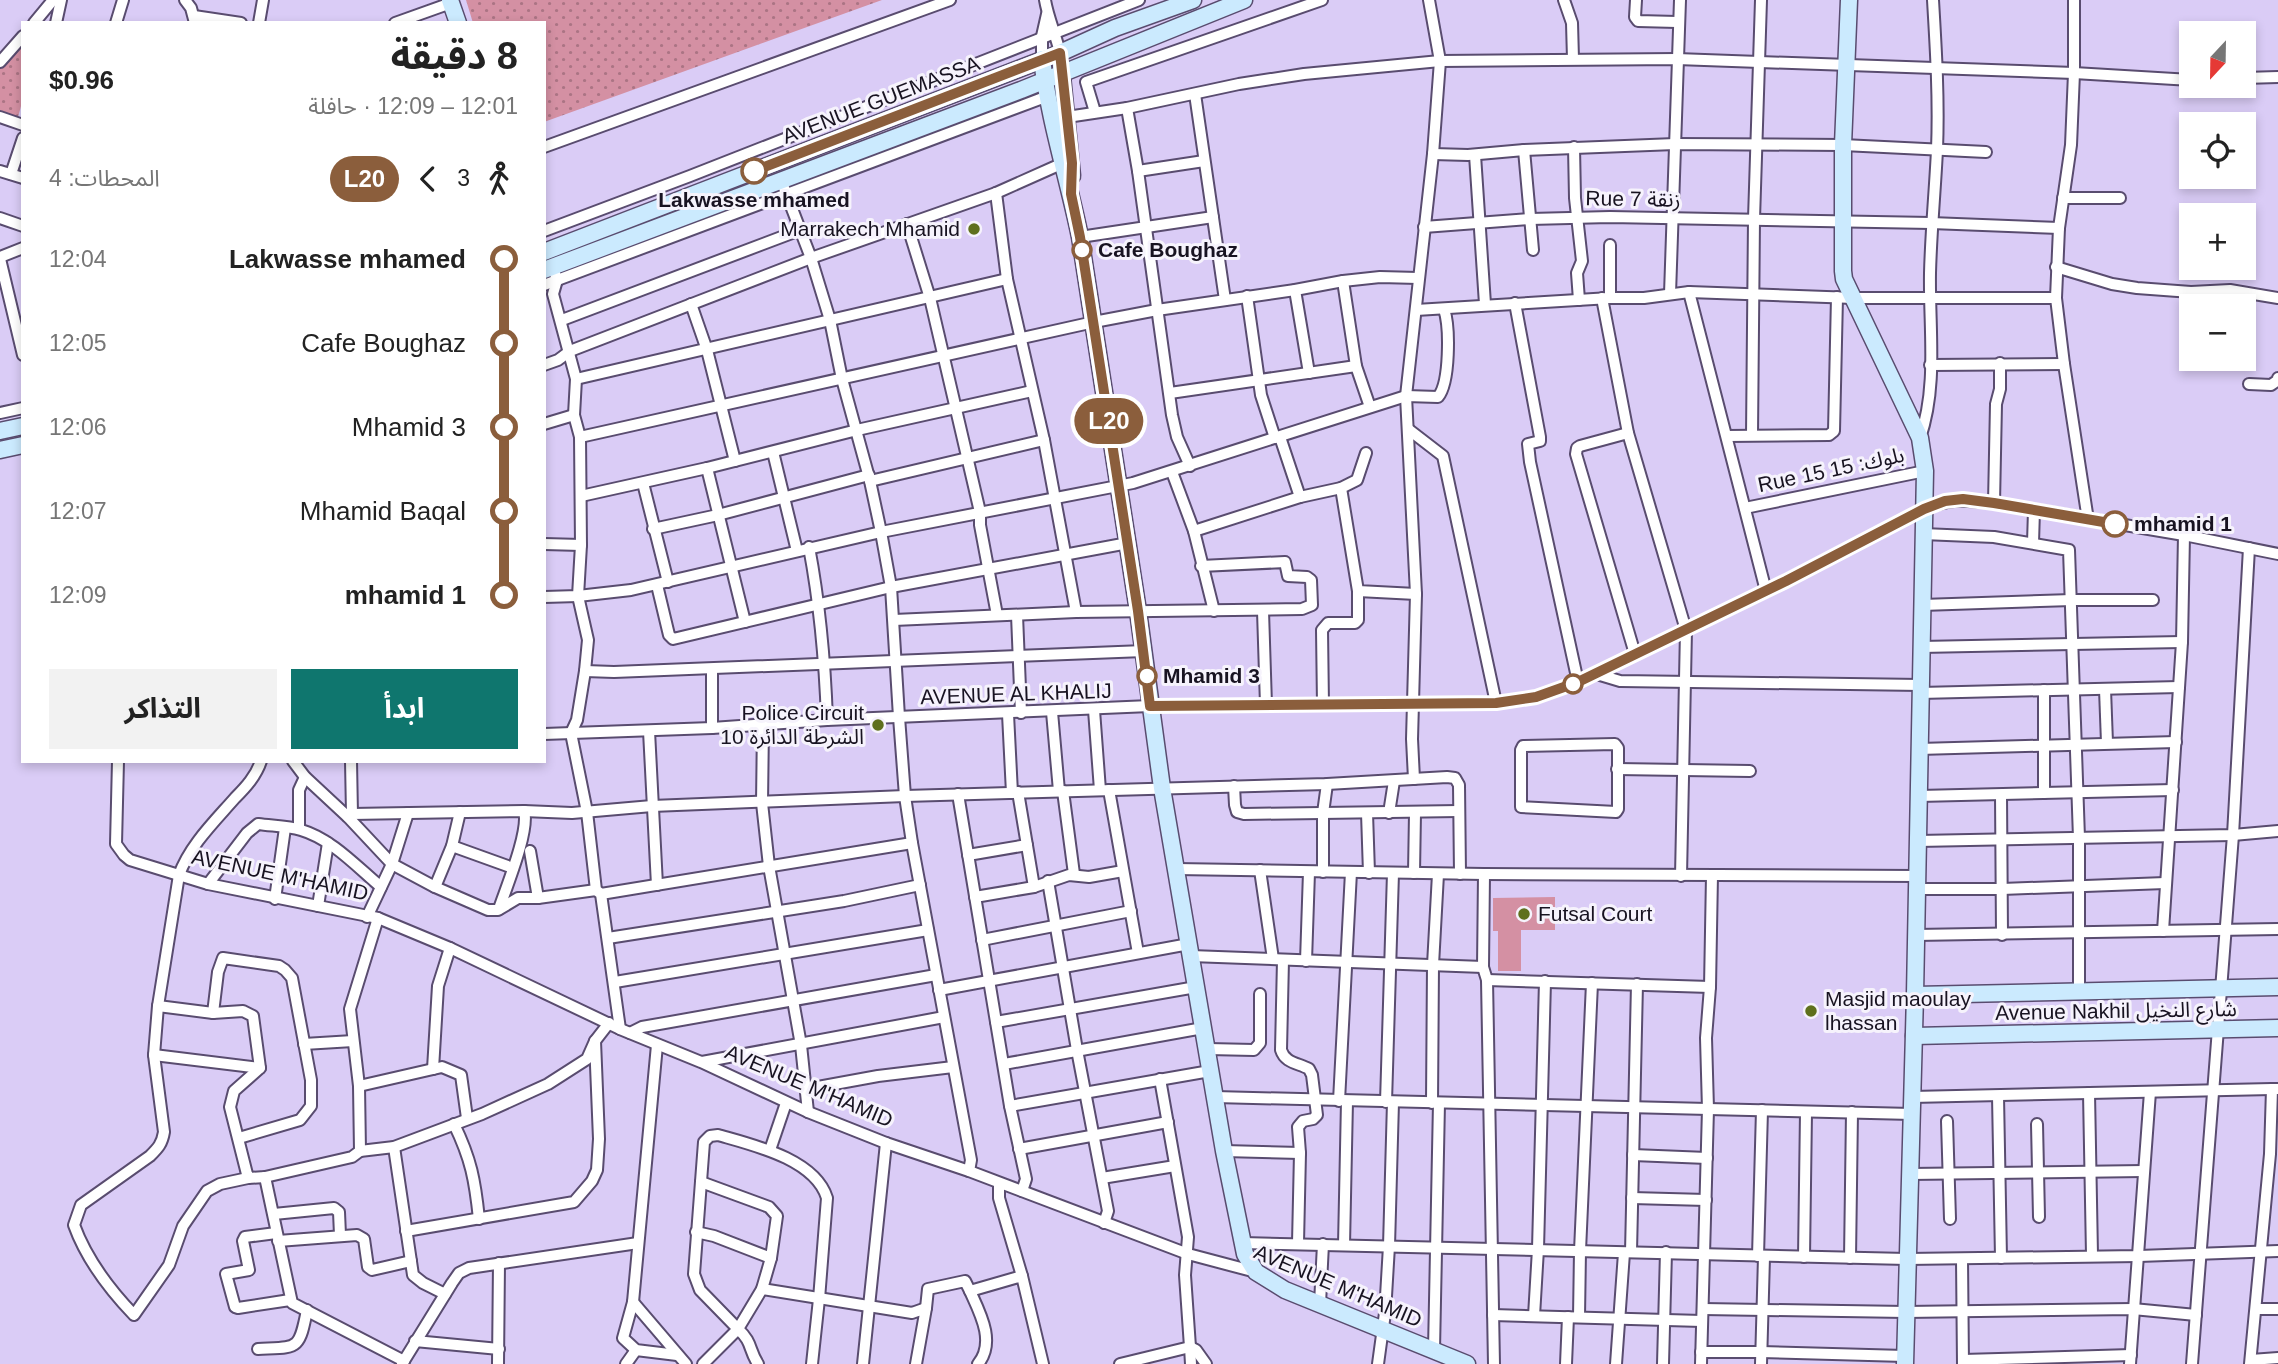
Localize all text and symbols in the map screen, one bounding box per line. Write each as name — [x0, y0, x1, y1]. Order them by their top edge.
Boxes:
north arrow — [2179, 21, 2256, 98]
map controls — [2179, 21, 2256, 371]
text: 8 دقيقة — [391, 35, 518, 77]
street label: AVENUE GUEMASSA — [779, 51, 983, 148]
text: $0.96 — [49, 65, 114, 95]
text: 12:01 – 12:09 · حافلة — [308, 93, 518, 119]
button: locate — [2179, 112, 2256, 189]
marker: Lakwasse mhamed — [741, 158, 767, 184]
icon: back — [409, 160, 447, 198]
icon: walk — [480, 160, 518, 198]
text: المحطات: 4 — [49, 165, 160, 191]
text: L20 — [344, 165, 385, 192]
text: 3 — [457, 165, 470, 191]
street label: Rue 7 زنقة — [1585, 186, 1681, 212]
place label: Lakwasse mhamed — [658, 188, 850, 211]
button: + — [2179, 203, 2256, 280]
place label: Marrakech Mhamid — [780, 217, 960, 240]
marker: Marrakech Mhamid — [966, 221, 982, 237]
place label: Cafe Boughaz — [1098, 238, 1238, 261]
marker: Cafe Boughaz — [1072, 240, 1092, 260]
text: Lakwasse mhamed — [229, 244, 466, 274]
text: 12:04 — [49, 246, 107, 272]
button: − — [2179, 294, 2256, 371]
text: Cafe Boughaz — [301, 328, 466, 358]
text: 12:05 — [49, 330, 107, 356]
line badge: L20 — [1069, 398, 1149, 444]
text: L20 — [1088, 407, 1130, 434]
text: Mhamid 3 — [352, 412, 466, 442]
text: 12:06 — [49, 414, 107, 440]
street label: Rue 15 بلوك: 15 — [1756, 443, 1906, 497]
text: Mhamid Baqal — [300, 496, 466, 526]
text: 12:07 — [49, 498, 107, 524]
marker: mhamid 1 — [2102, 511, 2128, 537]
place label: mhamid 1 — [2134, 512, 2232, 535]
text: mhamid 1 — [345, 580, 466, 610]
text: 12:09 — [49, 582, 107, 608]
place label: Mhamid 3 — [1163, 664, 1260, 687]
marker: Mhamid 3 — [1137, 666, 1157, 686]
button: التذاكر — [49, 669, 277, 749]
button: ابدأ — [291, 669, 518, 749]
unlabelled marker — [1563, 674, 1583, 694]
street label: AVENUE AL KHALIJ — [920, 679, 1112, 708]
place label: Police Circuit 10 الشرطة الدائرة — [720, 701, 864, 749]
marker: Police Circuit 10 الشرطة الدائرة — [870, 717, 886, 733]
street label: AVENUE M'HAMID — [190, 845, 370, 904]
place label: Futsal Court — [1538, 902, 1653, 925]
marker: Futsal Court — [1516, 906, 1532, 922]
place label: Masjid maoulay lhassan — [1825, 987, 1971, 1034]
street label: Avenue Nakhil شارع النخيل — [1995, 997, 2237, 1028]
marker: Masjid maoulay lhassan — [1803, 1003, 1819, 1019]
street label: AVENUE M'HAMID — [722, 1040, 896, 1131]
street label: AVENUE M'HAMID — [1251, 1240, 1425, 1331]

